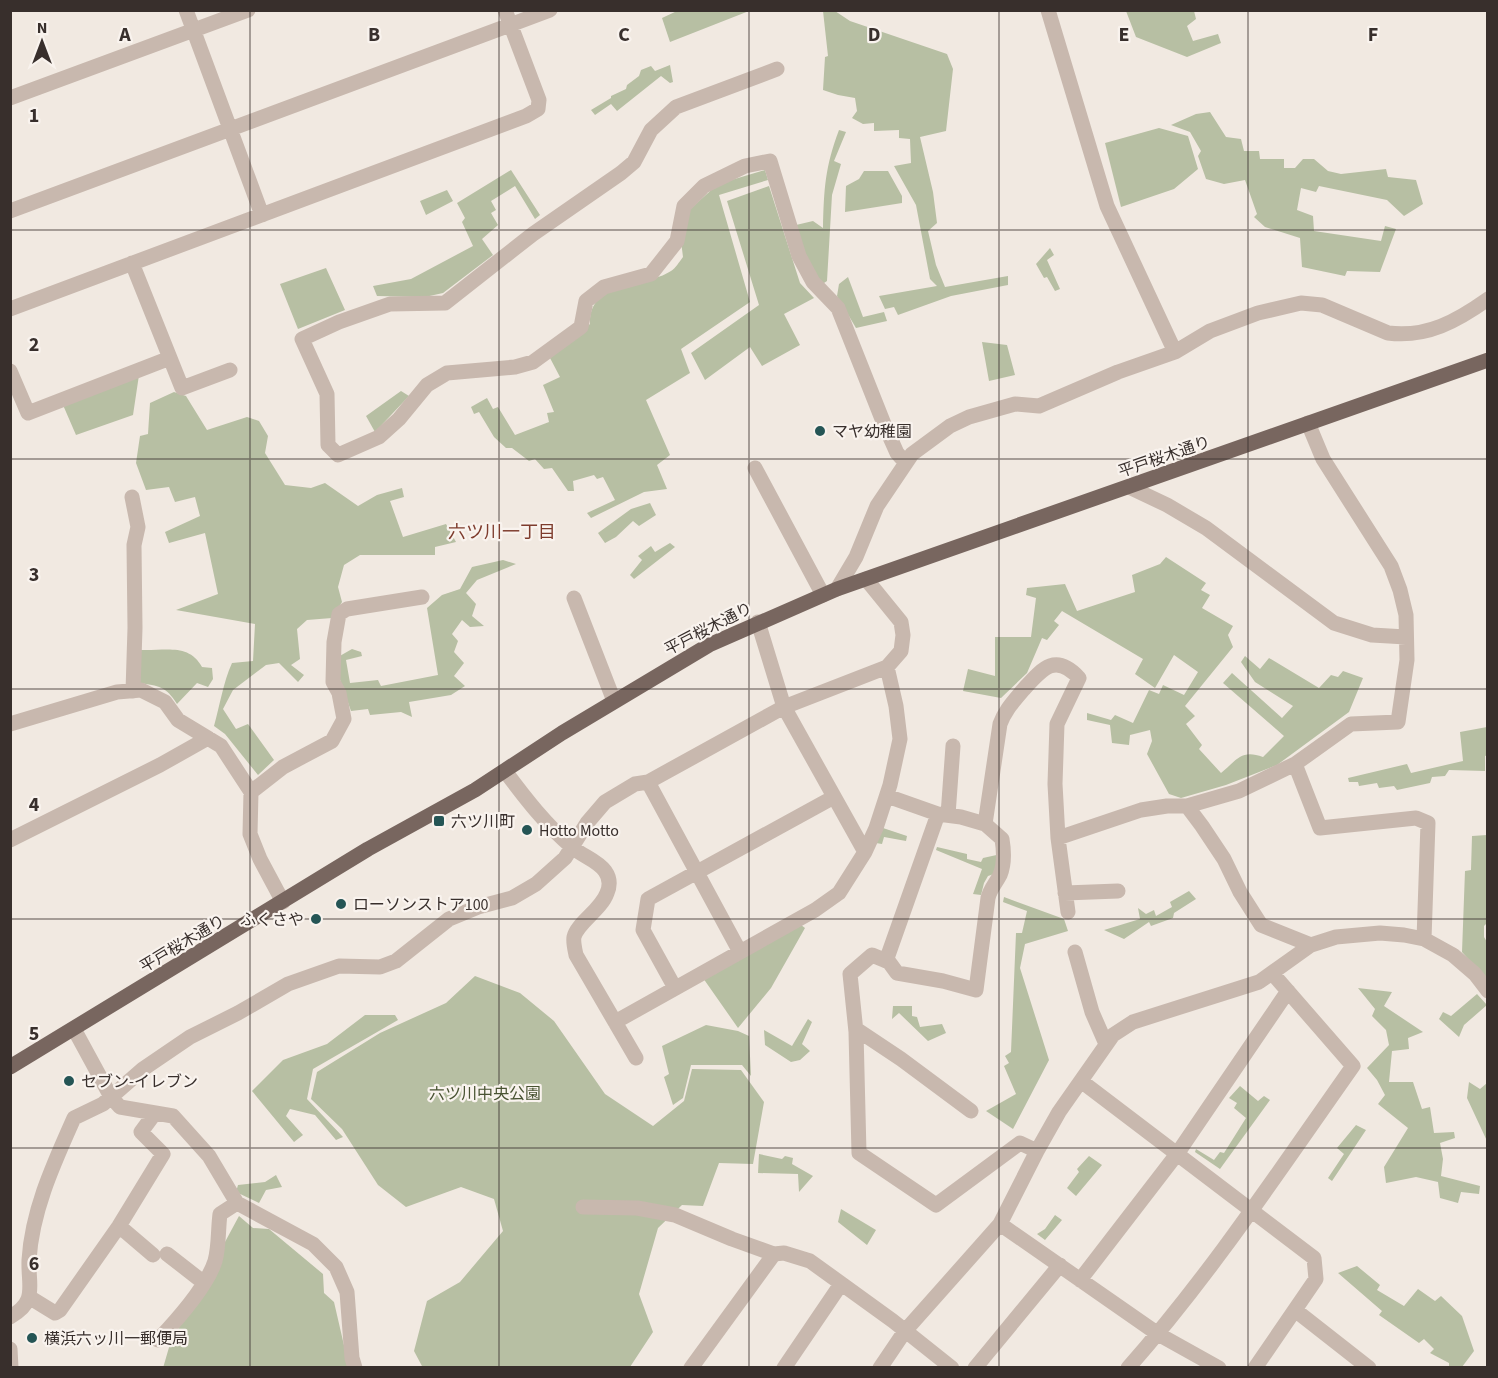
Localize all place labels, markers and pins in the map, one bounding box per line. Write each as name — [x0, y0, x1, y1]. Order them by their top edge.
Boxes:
place label: マヤ幼稚園 — [832, 421, 912, 443]
marker: マヤ幼稚園 — [813, 424, 827, 438]
place label: 六ツ川町 — [451, 811, 515, 833]
marker: 六ツ川町 — [432, 814, 446, 828]
place label: Hotto Motto — [539, 820, 619, 842]
marker: Hotto Motto — [520, 823, 534, 837]
place label: ローソンストア100 — [353, 894, 489, 916]
marker: ローソンストア100 — [334, 897, 348, 911]
place label: ふくさや — [240, 909, 304, 931]
marker: ふくさや — [309, 912, 323, 926]
place label: セブン-イレブン — [81, 1071, 198, 1093]
marker: セブン-イレブン — [62, 1074, 76, 1088]
place label: 横浜六ッ川一郵便局 — [44, 1328, 188, 1350]
marker: 横浜六ッ川一郵便局 — [25, 1331, 39, 1345]

